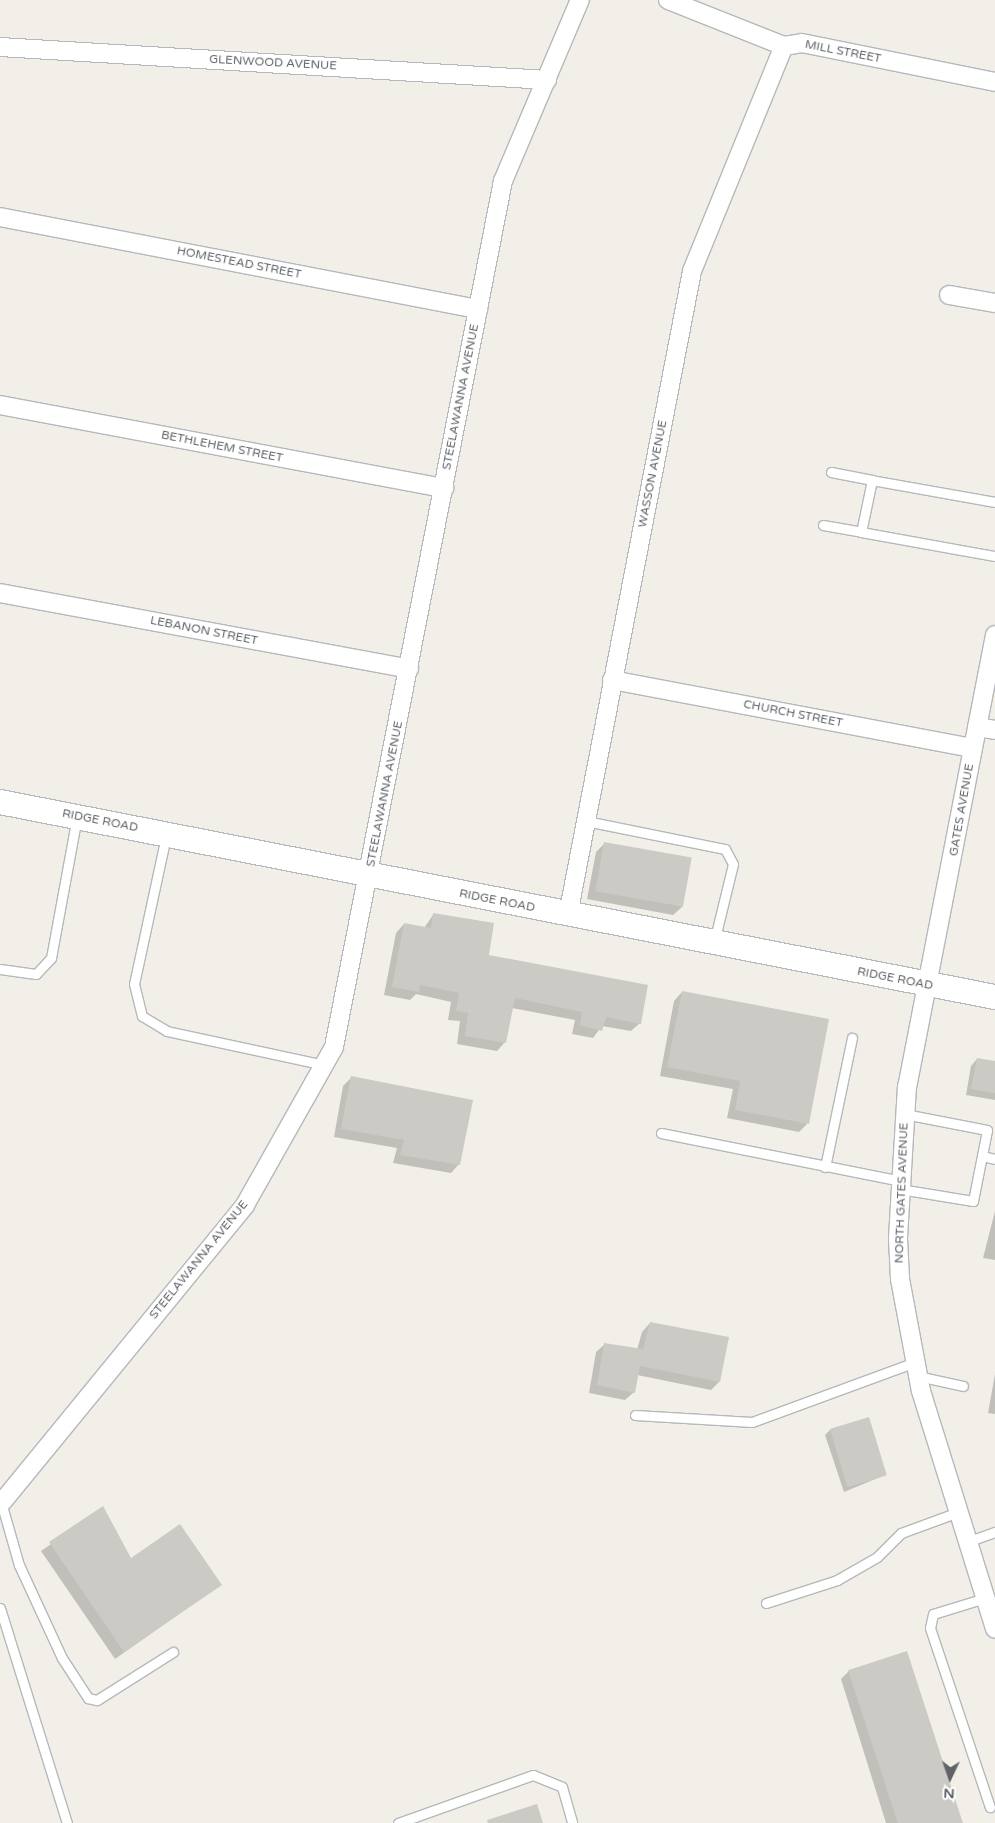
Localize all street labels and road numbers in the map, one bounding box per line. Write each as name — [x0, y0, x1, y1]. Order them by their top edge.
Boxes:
street label: MILL STREET — [804, 38, 882, 66]
street label: GLENWOOD AVENUE — [209, 52, 337, 74]
street label: HOMESTEAD STREET — [176, 244, 302, 282]
street label: STEELAWANNA AVENUE — [440, 323, 482, 471]
street label: WASSON AVENUE — [636, 419, 670, 529]
street label: BETHLEHEM STREET — [160, 428, 284, 466]
street label: LEBANON STREET — [149, 613, 259, 649]
street label: CHURCH STREET — [742, 697, 844, 731]
street label: STEELAWANNA AVENUE — [364, 720, 406, 868]
street label: GATES AVENUE — [947, 763, 977, 857]
street label: RIDGE ROAD — [61, 807, 139, 835]
street label: RIDGE ROAD — [458, 887, 536, 915]
street label: RIDGE ROAD — [856, 965, 934, 993]
street label: NORTH GATES AVENUE — [892, 1122, 912, 1264]
street label: STEELAWANNA AVENUE — [147, 1198, 251, 1322]

